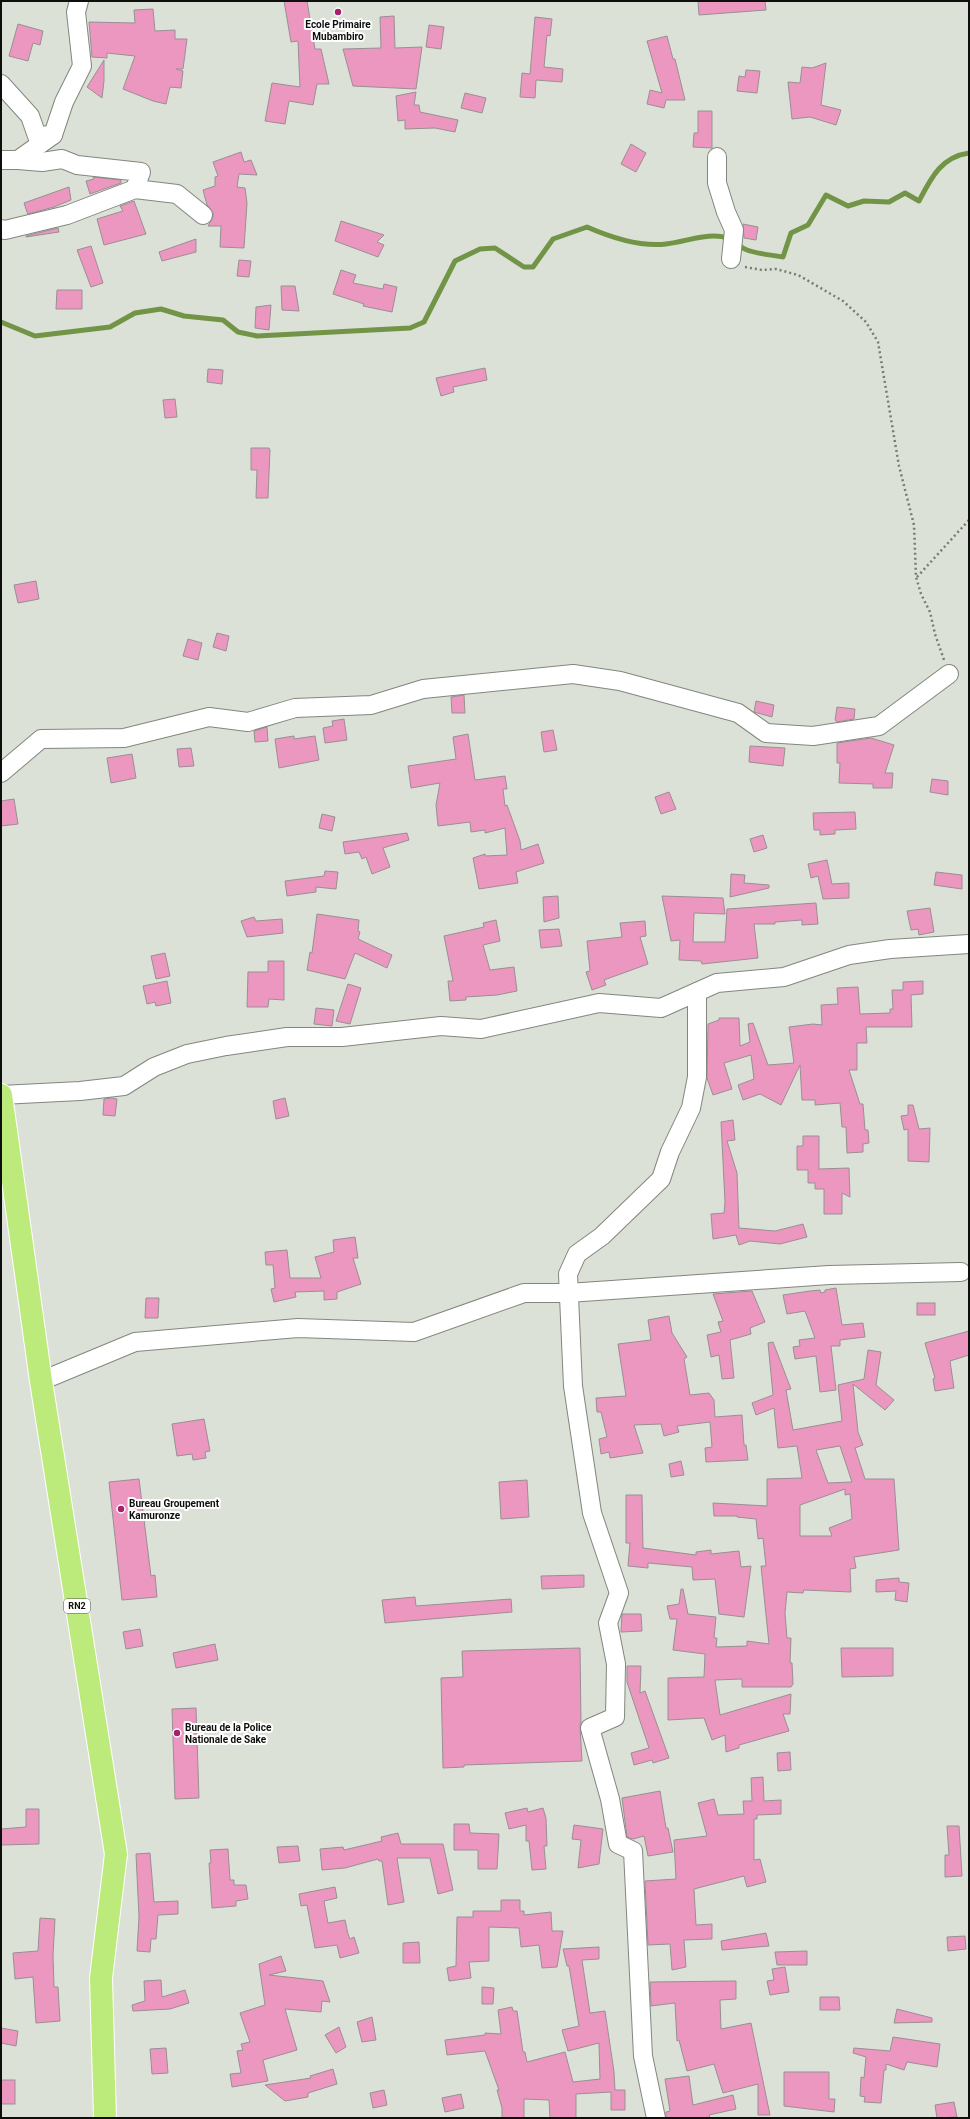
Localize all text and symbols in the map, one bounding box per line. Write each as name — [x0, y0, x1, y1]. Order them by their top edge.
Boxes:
marker: Ecole Primaire Mubambiro — [333, 7, 343, 17]
place label: Ecole Primaire Mubambiro — [305, 19, 371, 42]
place label: Bureau Groupement Kamuronze — [129, 1498, 220, 1521]
marker: Bureau Groupement Kamuronze — [116, 1504, 126, 1514]
road number: RN2 — [64, 1599, 90, 1613]
place label: Bureau de la Police Nationale de Sake — [185, 1722, 272, 1745]
marker: Bureau de la Police Nationale de Sake — [172, 1728, 182, 1738]

